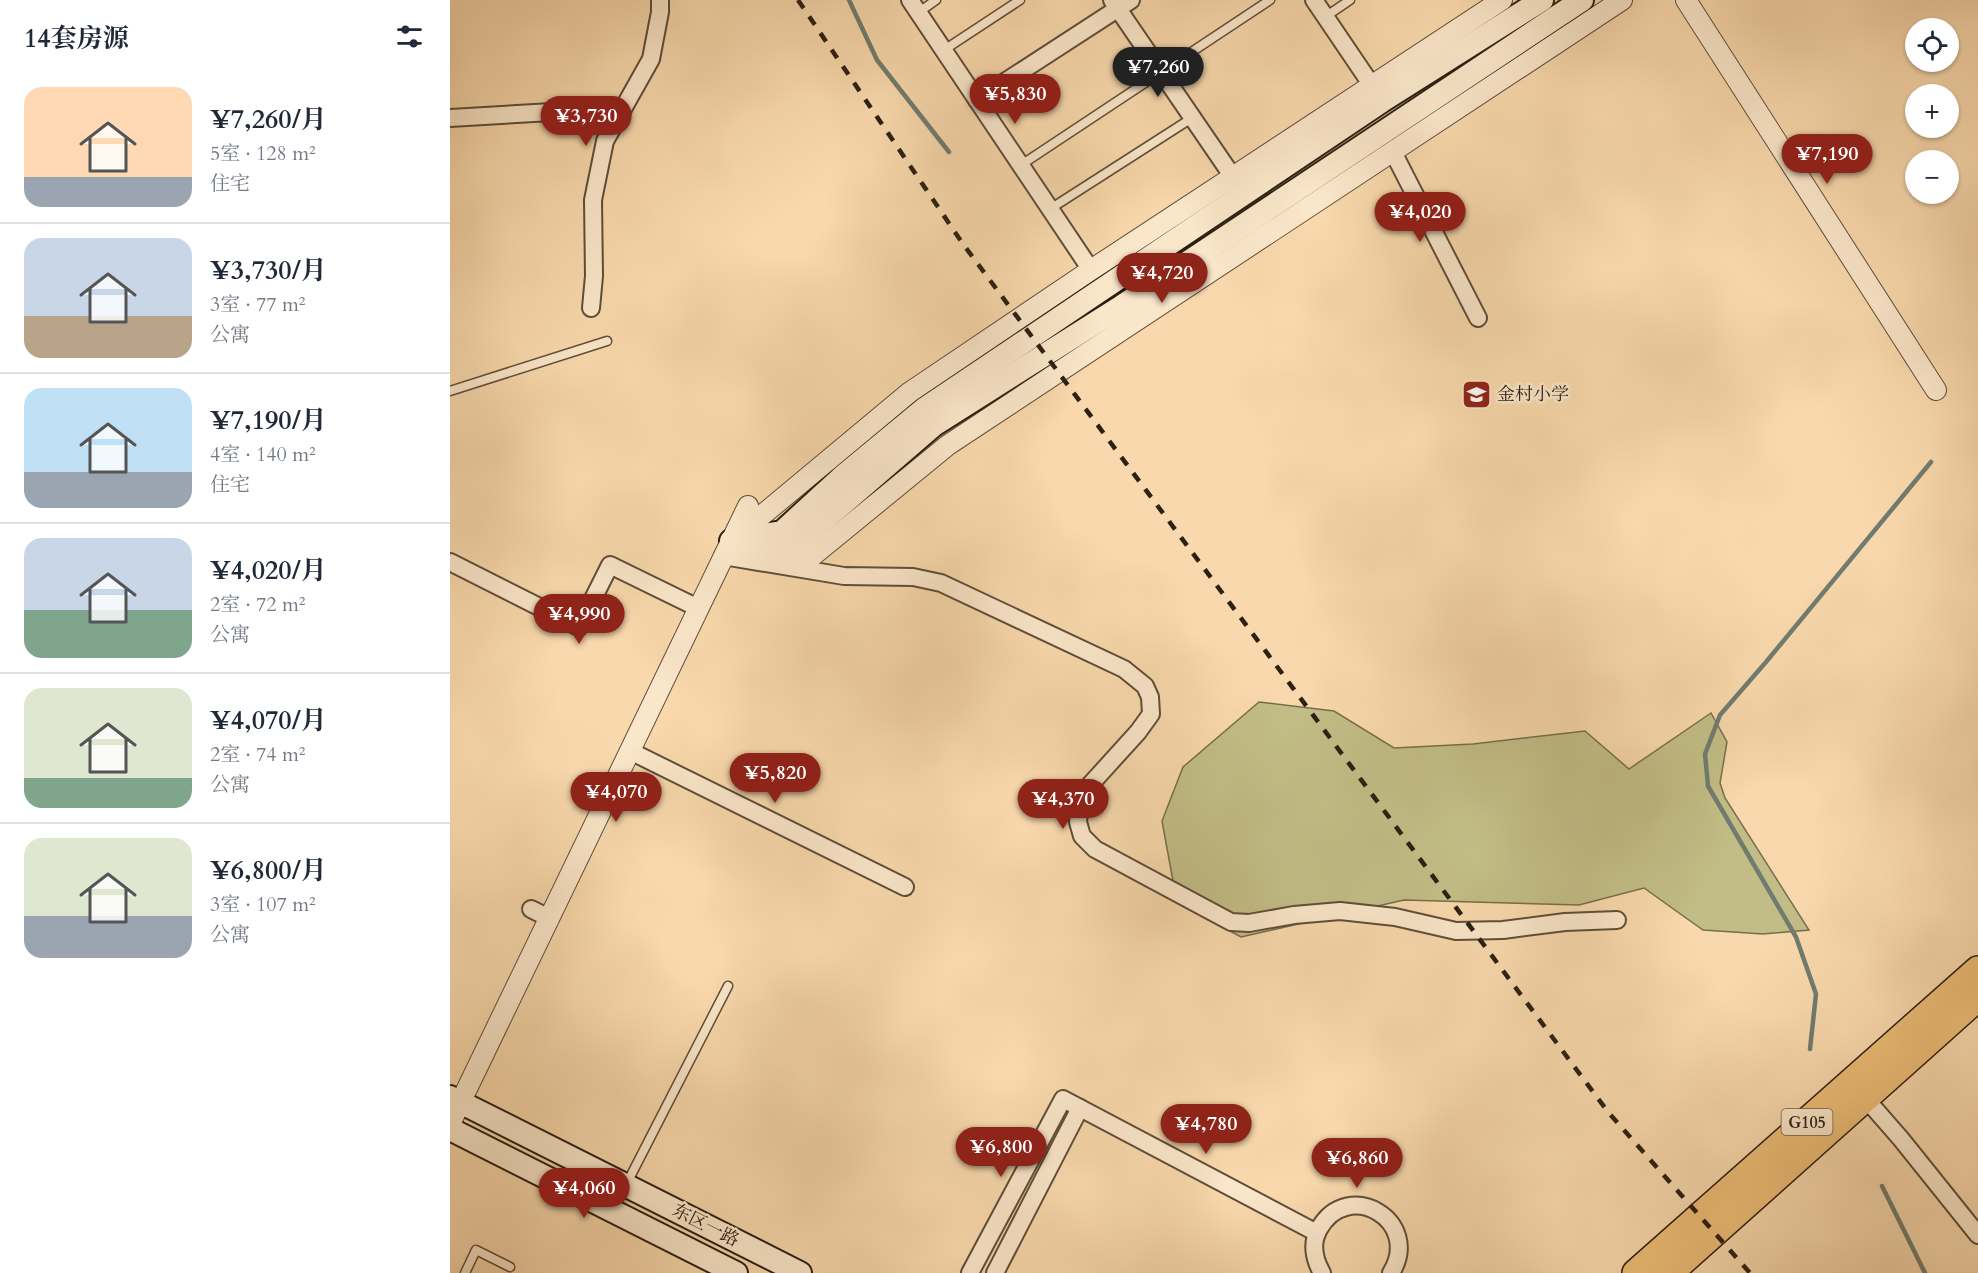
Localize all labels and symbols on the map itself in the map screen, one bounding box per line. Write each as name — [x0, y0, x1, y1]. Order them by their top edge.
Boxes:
pin: ¥7,260 — [1109, 47, 1207, 98]
pin: ¥5,830 — [966, 74, 1064, 125]
pin: ¥3,730 — [537, 96, 635, 147]
pin: ¥7,190 — [1778, 134, 1876, 185]
pin: ¥4,020 — [1371, 192, 1469, 243]
pin: ¥4,720 — [1113, 253, 1211, 304]
school or university icon: 金村小学 — [1460, 378, 1492, 410]
place label: 金村小学 — [1497, 382, 1569, 407]
pin: ¥4,990 — [530, 594, 628, 645]
pin: ¥5,820 — [726, 753, 824, 804]
pin: ¥4,070 — [567, 772, 665, 823]
pin: ¥4,370 — [1014, 779, 1112, 830]
pin: ¥4,780 — [1157, 1104, 1255, 1155]
road number: G105 — [1782, 1109, 1832, 1135]
pin: ¥6,800 — [952, 1127, 1050, 1178]
pin: ¥6,860 — [1308, 1138, 1406, 1189]
pin: ¥4,060 — [535, 1168, 633, 1219]
street label: 东区一路 — [668, 1198, 744, 1253]

